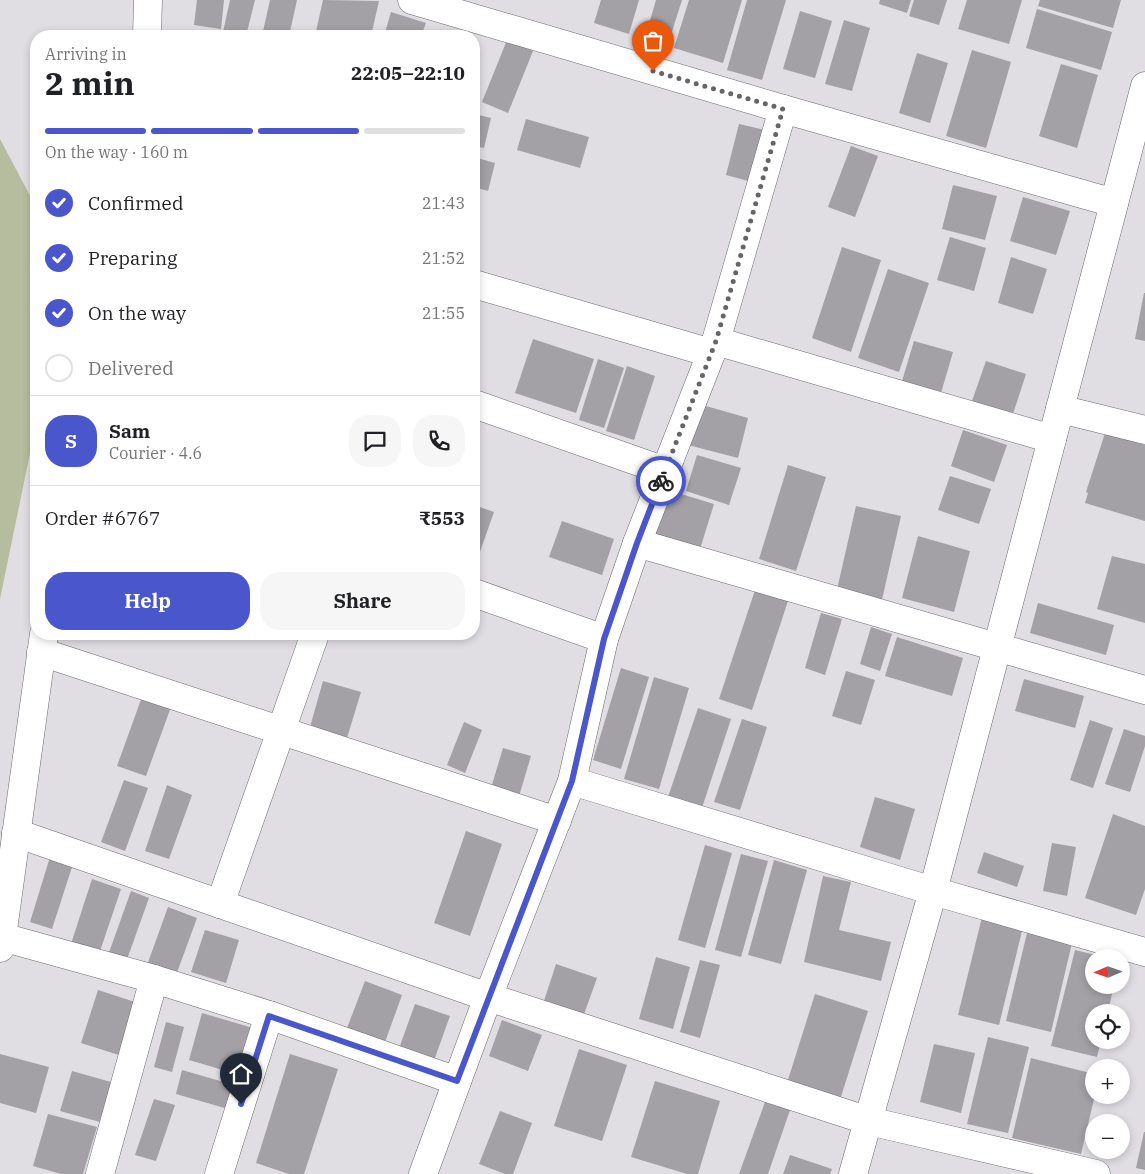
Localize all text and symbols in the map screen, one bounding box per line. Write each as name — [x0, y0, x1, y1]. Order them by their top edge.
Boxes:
pin — [632, 20, 674, 71]
icon: bag — [639, 27, 667, 55]
text: Arriving in — [45, 44, 127, 64]
text: 22:05–22:10 — [351, 61, 465, 85]
text: 2 min — [45, 62, 135, 104]
text: On the way · 160 m — [45, 142, 188, 162]
icon: check — [45, 189, 73, 217]
text: Confirmed — [88, 191, 183, 215]
text: 21:43 — [422, 193, 465, 213]
icon: check — [45, 244, 73, 272]
text: Preparing — [88, 246, 177, 270]
text: 21:52 — [422, 248, 465, 268]
icon: check — [45, 299, 73, 327]
text: On the way — [88, 301, 186, 325]
text: 21:55 — [422, 303, 465, 323]
text: Delivered — [88, 356, 174, 380]
button: chat — [349, 415, 401, 467]
button: phone — [413, 415, 465, 467]
text: Sam — [109, 419, 150, 443]
text: S — [65, 429, 77, 453]
text: Courier · 4.6 — [109, 443, 202, 463]
courier — [636, 456, 686, 506]
icon: bike — [647, 467, 675, 495]
text: Order #6767 — [45, 506, 160, 530]
text: ₹553 — [419, 506, 465, 530]
button: Help — [45, 572, 250, 630]
button: Share — [260, 572, 465, 630]
north arrow — [1085, 949, 1130, 994]
map controls — [1085, 949, 1130, 1159]
button: locate — [1085, 1004, 1130, 1049]
pin — [220, 1053, 262, 1104]
button: + — [1085, 1059, 1130, 1104]
icon: home — [227, 1060, 255, 1088]
button: − — [1085, 1114, 1130, 1159]

